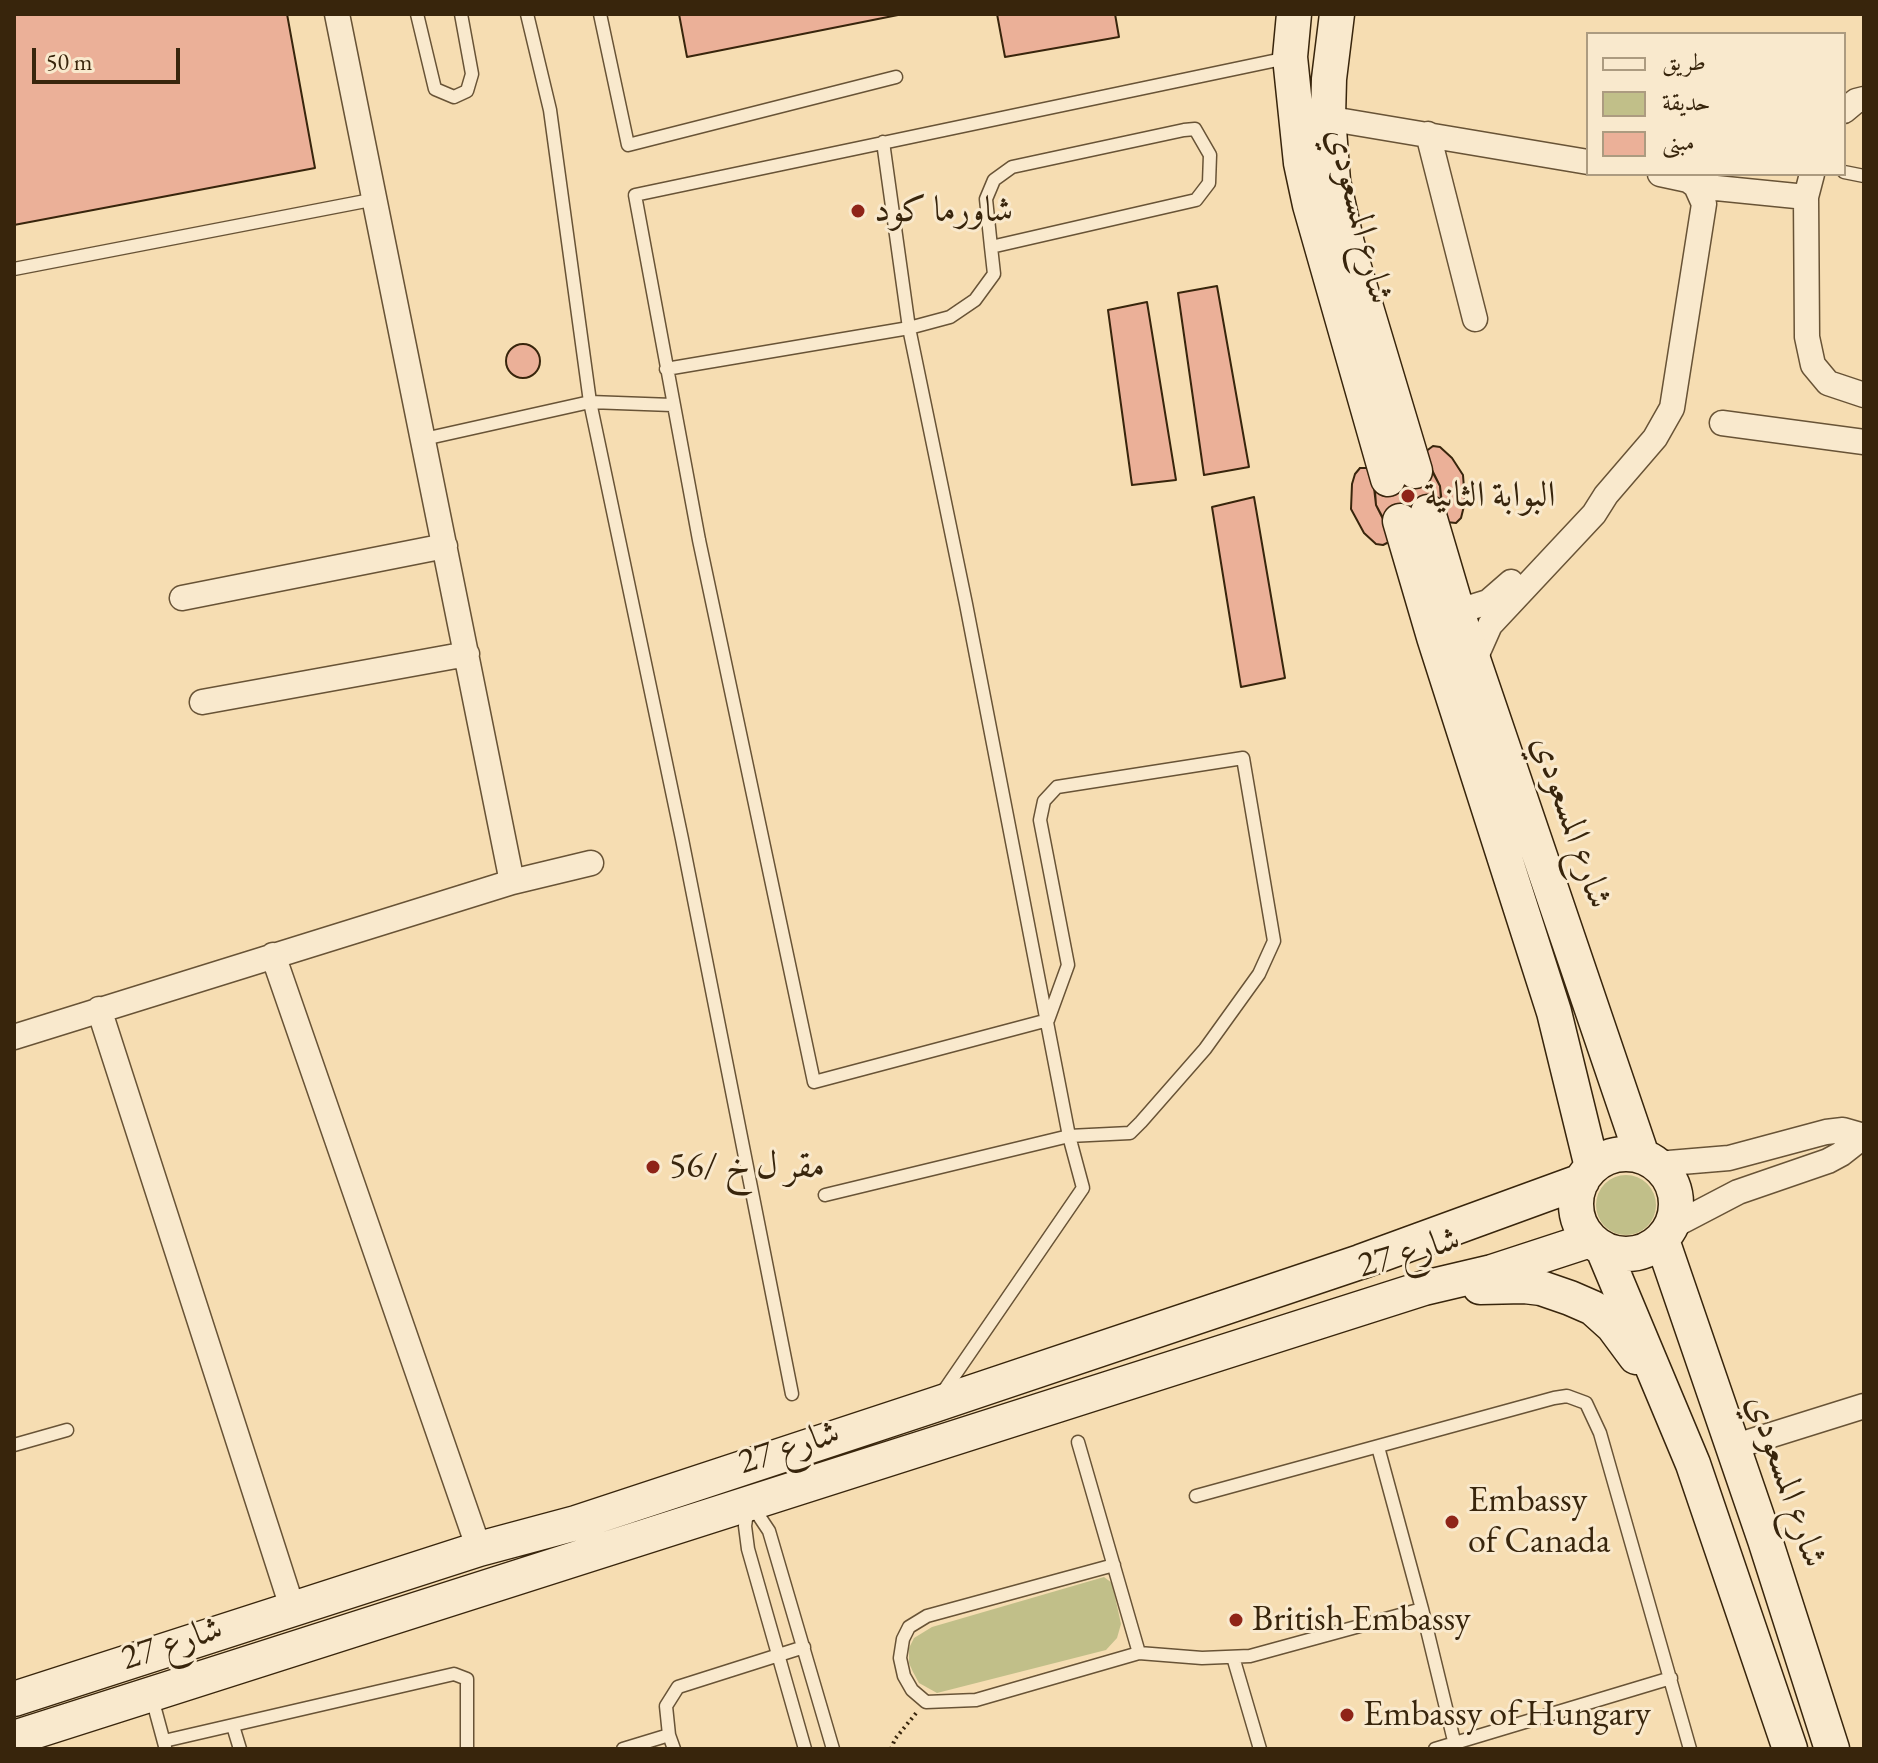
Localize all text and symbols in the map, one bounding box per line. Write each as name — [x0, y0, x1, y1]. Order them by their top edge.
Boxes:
scale bar — [36, 32, 184, 82]
legend — [1586, 32, 1846, 176]
text: 50 m — [46, 46, 93, 77]
text: طريق — [1662, 46, 1706, 77]
text: حديقة — [1662, 86, 1711, 117]
street label: شارع المسعودي — [1316, 123, 1402, 309]
text: مبنى — [1662, 126, 1695, 157]
place label: شاورما كود — [874, 189, 1013, 233]
marker: شاورما كود — [849, 202, 867, 220]
place label: البوابة الثانية — [1424, 474, 1556, 518]
marker: البوابة الثانية — [1399, 487, 1417, 505]
street label: شارع المسعودي — [1521, 730, 1621, 914]
place label: مقر ل خ /56 — [669, 1145, 825, 1189]
marker: مقر ل خ /56 — [644, 1158, 662, 1176]
street label: شارع 27 — [1353, 1218, 1465, 1288]
street label: شارع المسعودي — [1736, 1389, 1836, 1573]
street label: شارع 27 — [733, 1411, 845, 1485]
place label: Embassy of Canada — [1468, 1479, 1610, 1564]
marker: Embassy of Canada — [1443, 1513, 1461, 1531]
place label: British Embassy — [1252, 1598, 1471, 1642]
street label: شارع 27 — [116, 1607, 228, 1681]
marker: British Embassy — [1227, 1611, 1245, 1629]
place label: Embassy of Hungary — [1363, 1693, 1651, 1737]
marker: Embassy of Hungary — [1338, 1706, 1356, 1724]

